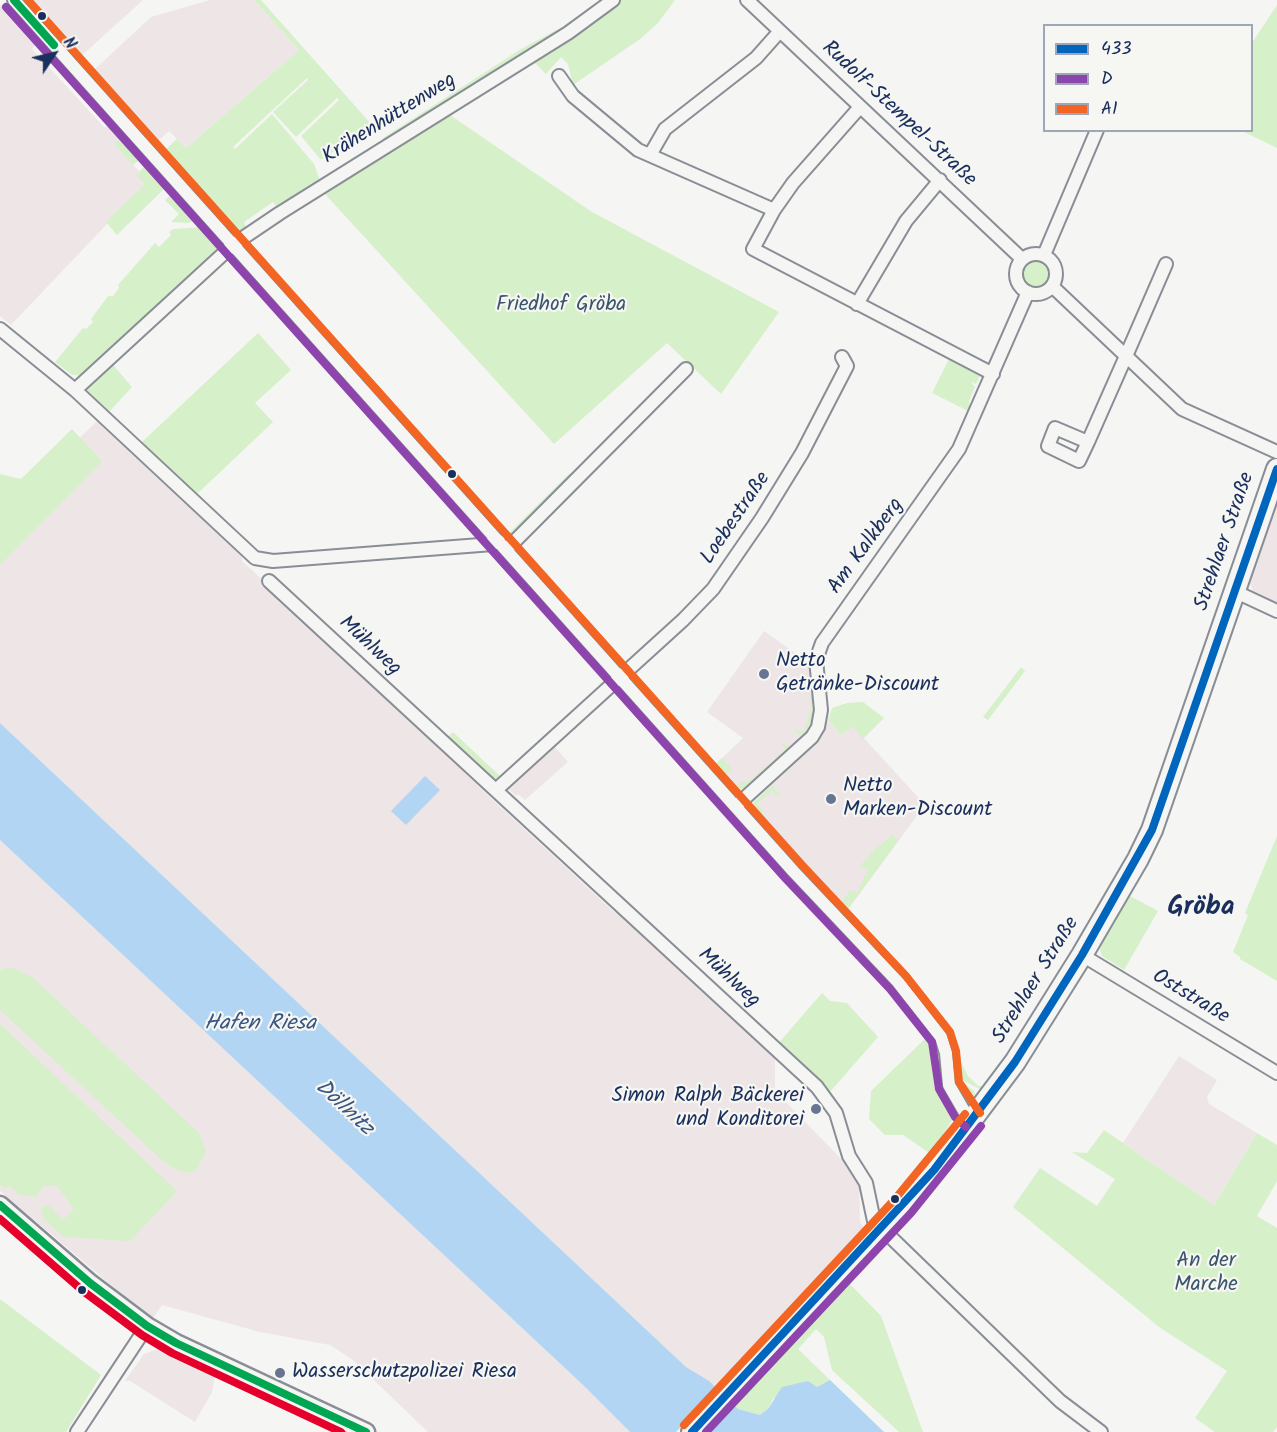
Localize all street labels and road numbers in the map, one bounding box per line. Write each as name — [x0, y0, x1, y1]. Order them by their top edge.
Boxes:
street label: Rudolf-Stempel-Straße — [815, 37, 981, 193]
street label: Krähenhüttenweg — [318, 69, 462, 171]
street label: Loebestraße — [697, 468, 777, 570]
street label: Strehlaer Straße — [1191, 470, 1261, 614]
street label: Am Kalkberg — [824, 494, 910, 600]
street label: Mühlweg — [332, 612, 406, 682]
street label: Strehlaer Straße — [988, 913, 1086, 1049]
street label: Mühlweg — [691, 944, 765, 1014]
street label: Oststraße — [1147, 965, 1233, 1031]

